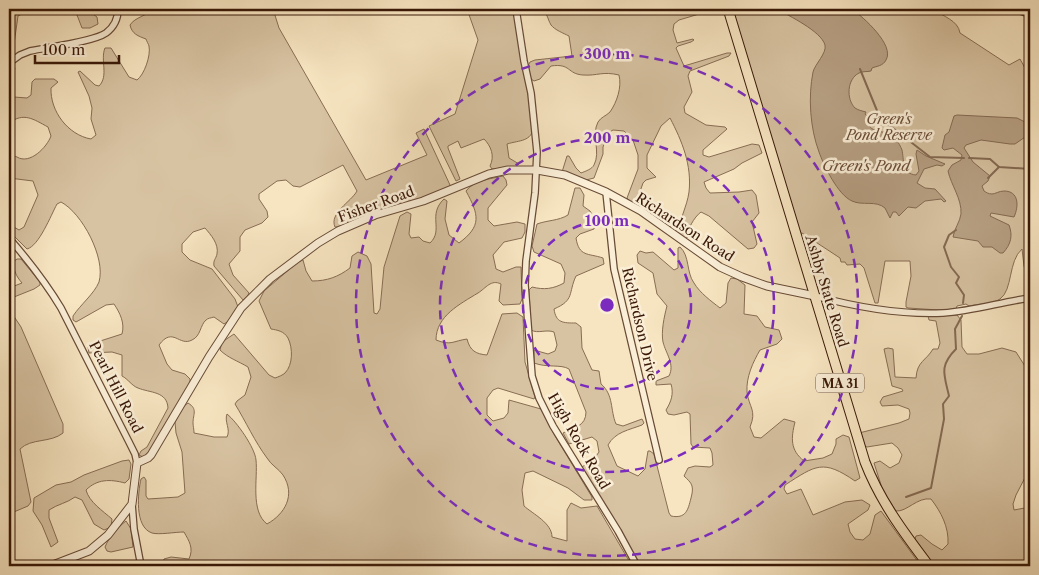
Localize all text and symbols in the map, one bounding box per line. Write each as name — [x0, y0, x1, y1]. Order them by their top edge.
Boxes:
scale bar — [35, 32, 119, 64]
text: 100 m — [42, 40, 85, 59]
text: 300 m — [584, 44, 630, 63]
park label: Green's Pond Reserve — [845, 110, 933, 144]
text: 200 m — [584, 128, 630, 147]
water label: Green's Pond — [822, 156, 912, 175]
street label: Fisher Road — [335, 182, 417, 226]
street label: Richardson Road — [632, 188, 738, 266]
text: 100 m — [585, 211, 629, 230]
street label: Ashby State Road — [801, 232, 853, 350]
street label: Richardson Drive — [618, 266, 662, 383]
centre of rings — [598, 296, 616, 314]
street label: Pearl Hill Road — [85, 338, 147, 436]
road number: MA 31 — [816, 373, 864, 392]
street label: High Rock Road — [544, 390, 614, 493]

